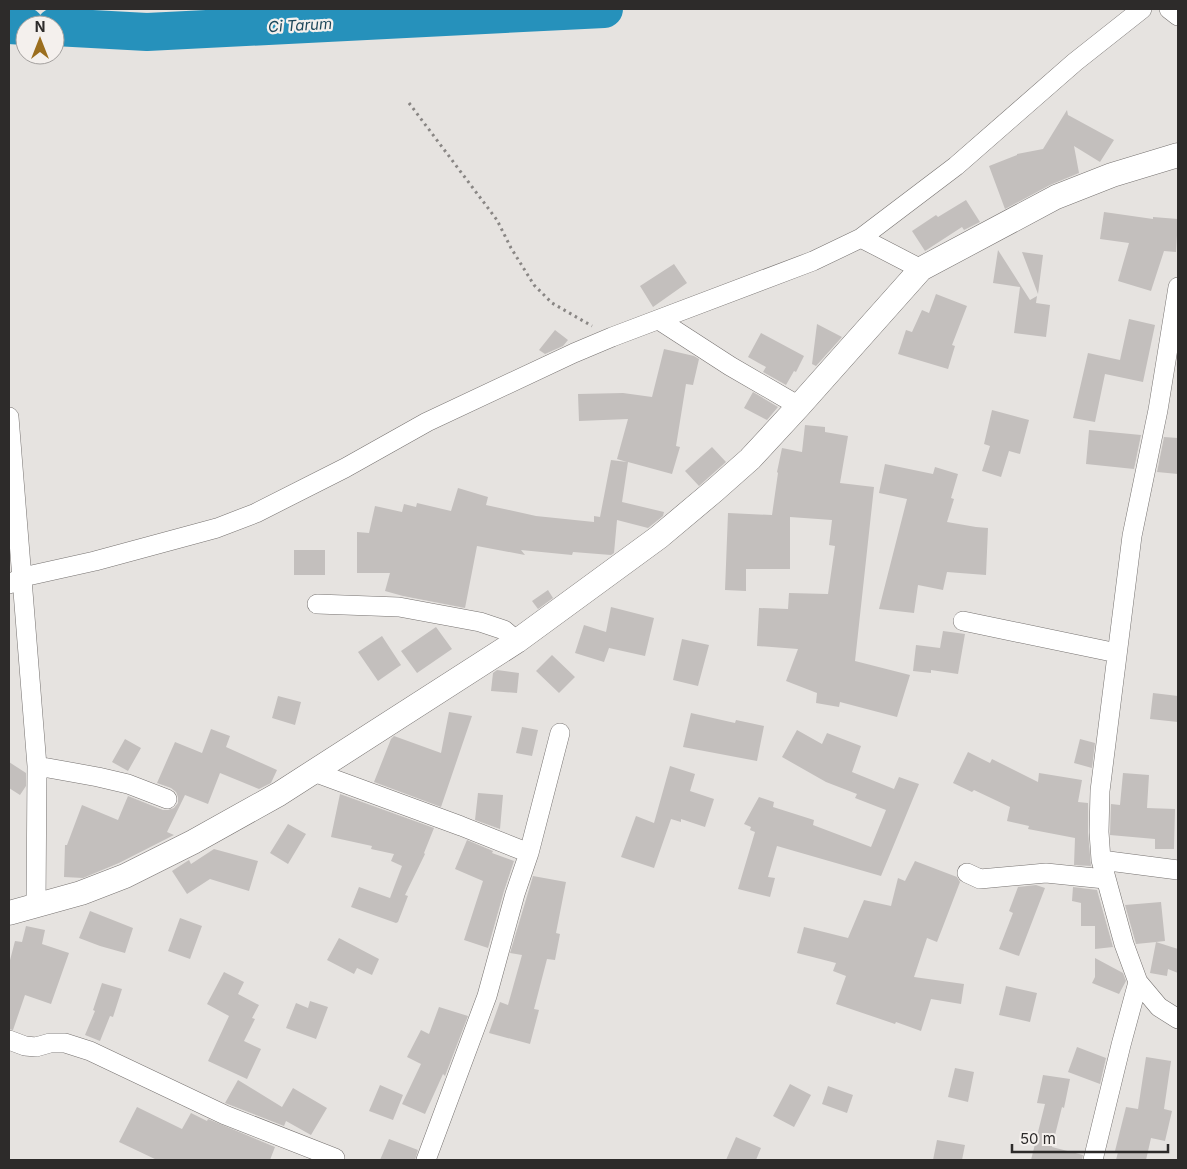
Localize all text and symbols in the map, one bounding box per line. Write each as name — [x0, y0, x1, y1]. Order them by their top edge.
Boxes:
water label: Ci Tarum — [267, 14, 333, 36]
north arrow — [15, 15, 65, 65]
text: N — [35, 18, 45, 35]
scale bar — [1012, 1122, 1168, 1154]
text: 50 m — [1020, 1129, 1056, 1148]

